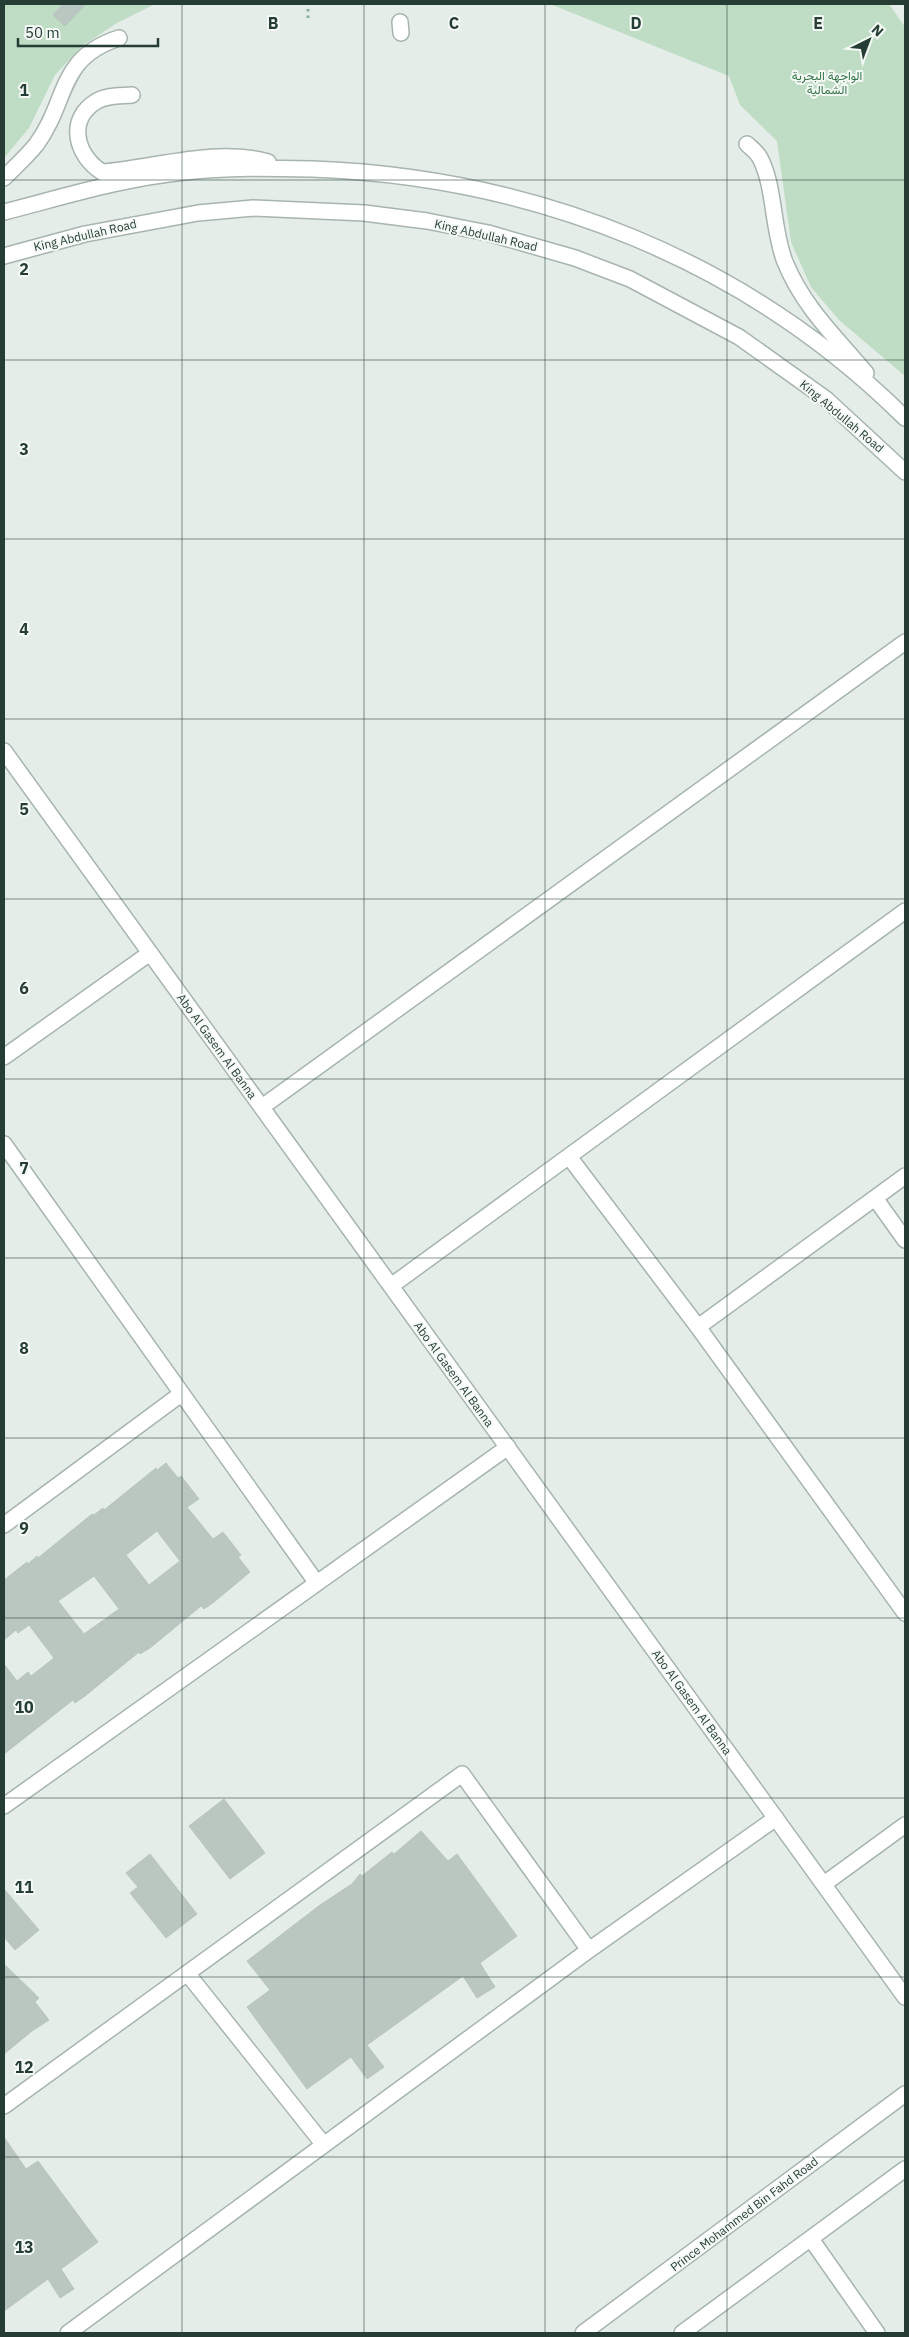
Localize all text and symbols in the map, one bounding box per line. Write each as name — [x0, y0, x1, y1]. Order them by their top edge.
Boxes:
text: B — [268, 13, 279, 33]
text: C — [449, 13, 459, 33]
text: D — [630, 13, 642, 33]
text: E — [813, 13, 823, 33]
scale bar — [18, 15, 158, 47]
north arrow — [844, 15, 894, 65]
text: N — [868, 20, 887, 40]
text: 50 m — [25, 23, 60, 42]
park label: الواجهة البحرية الشمالية — [792, 68, 862, 97]
text: 1 — [19, 80, 29, 100]
street label: King Abdullah Road — [32, 216, 138, 254]
street label: King Abdullah Road — [433, 216, 539, 254]
text: 2 — [19, 259, 29, 279]
street label: King Abdullah Road — [797, 376, 887, 456]
text: 3 — [19, 439, 29, 459]
text: 4 — [19, 619, 29, 639]
text: 5 — [19, 799, 29, 819]
text: 6 — [19, 978, 29, 998]
street label: Abo Al Gasem Al Banna — [174, 990, 261, 1102]
text: 7 — [19, 1158, 29, 1178]
street label: Abo Al Gasem Al Banna — [411, 1318, 498, 1430]
text: 8 — [19, 1338, 29, 1358]
text: 9 — [19, 1518, 29, 1538]
street label: Abo Al Gasem Al Banna — [649, 1646, 736, 1758]
text: 10 — [14, 1697, 34, 1717]
text: 11 — [14, 1877, 34, 1897]
text: 12 — [14, 2057, 34, 2077]
street label: Prince Mohammed Bin Fahd Road — [667, 2154, 821, 2274]
text: 13 — [14, 2237, 34, 2257]

